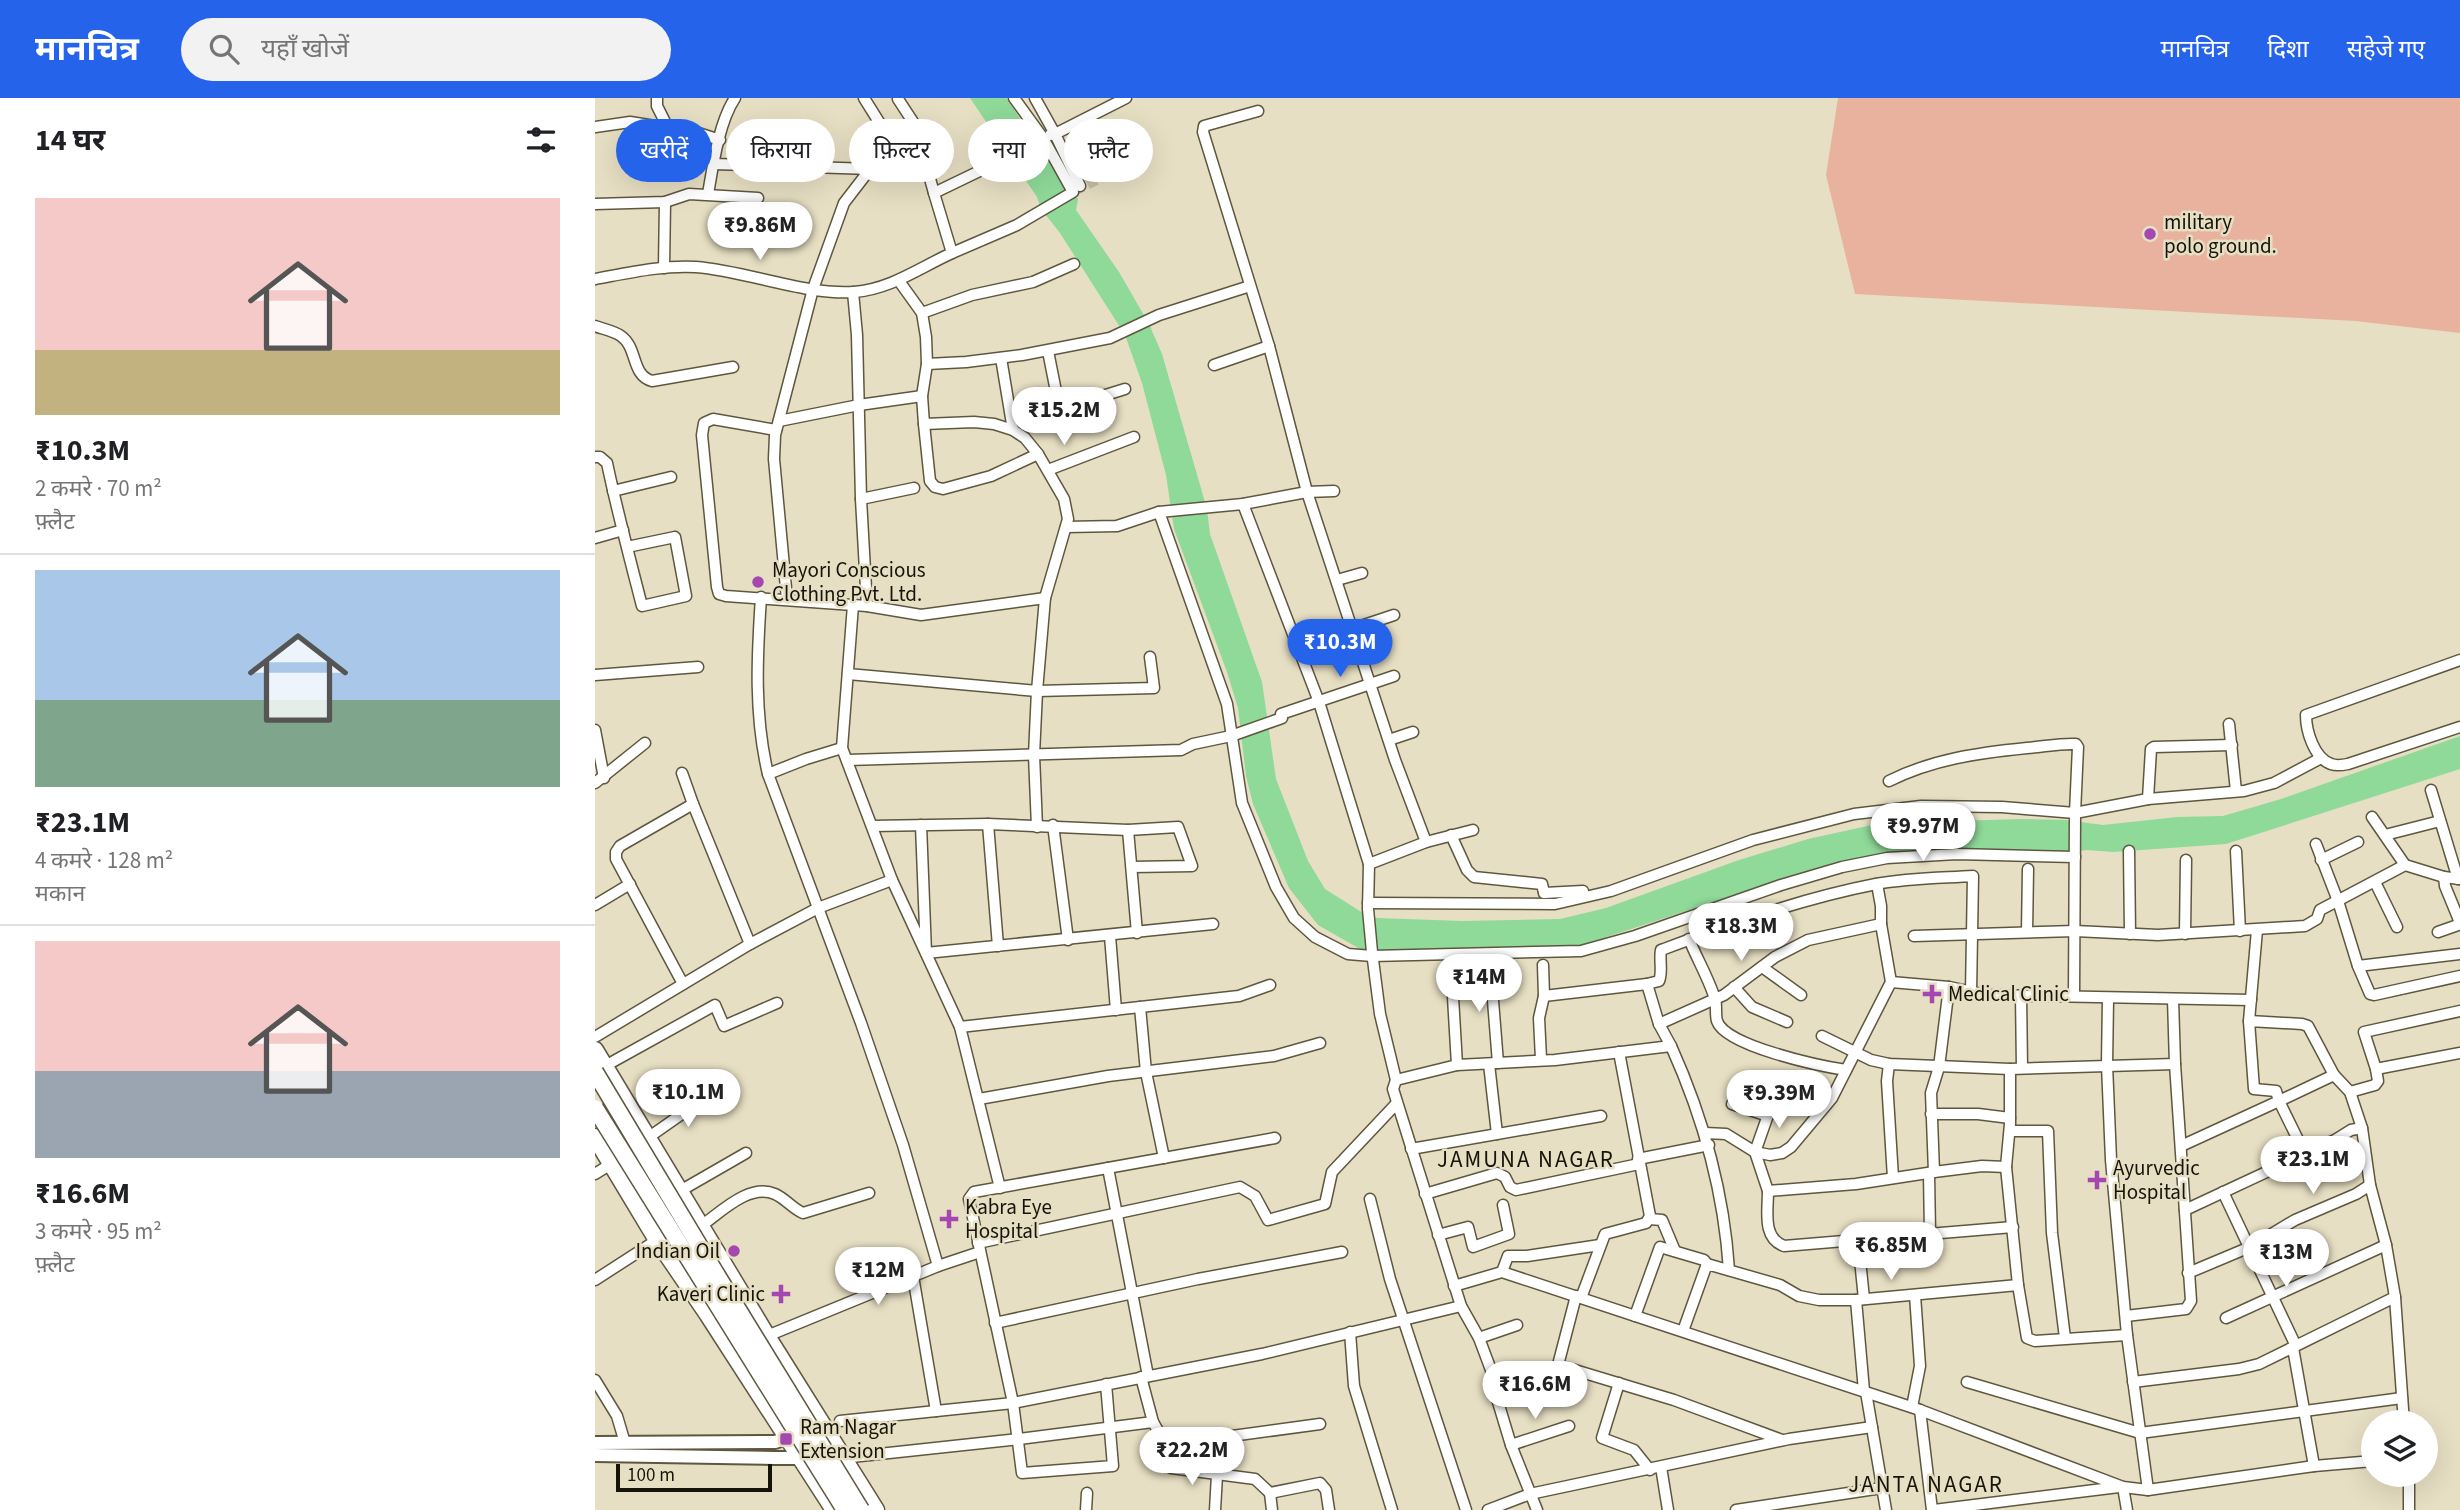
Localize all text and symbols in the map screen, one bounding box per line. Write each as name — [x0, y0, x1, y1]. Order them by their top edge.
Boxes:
search box — [181, 18, 671, 81]
text: मानचित्र — [35, 26, 139, 73]
icon: search — [205, 30, 243, 68]
text: यहाँ खोजें — [261, 30, 349, 67]
text: मानचित्र — [2161, 32, 2229, 67]
text: दिशा — [2267, 32, 2309, 67]
text: सहेजे गए — [2347, 32, 2425, 67]
text: 14 घर — [35, 119, 105, 162]
chip: खरीदें — [616, 119, 712, 182]
chip: किराया — [726, 119, 835, 182]
chip: फ़िल्टर — [849, 119, 954, 182]
chip: नया — [968, 119, 1050, 182]
chip: फ़्लैट — [1064, 119, 1153, 182]
icon: filters — [522, 121, 560, 159]
pin: ₹9.86M — [703, 202, 817, 262]
place label: military polo ground. — [2164, 207, 2277, 261]
text: ₹9.86M — [723, 208, 797, 241]
marker: military polo ground. — [2142, 226, 2158, 242]
icon: home — [235, 243, 361, 369]
pin: ₹15.2M — [1007, 388, 1121, 447]
text: ₹15.2M — [1027, 393, 1101, 426]
text: ₹10.3M — [35, 429, 130, 472]
text: 2 कमरे · 70 m² — [35, 472, 162, 505]
text: फ़्लैट — [35, 505, 75, 538]
place label: Mayori Conscious Clothing Pvt. Ltd. — [772, 555, 926, 609]
marker: Mayori Conscious Clothing Pvt. Ltd. — [750, 574, 766, 590]
icon: home — [235, 615, 361, 741]
pin: ₹10.3M — [1283, 620, 1397, 679]
text: ₹10.3M — [1303, 625, 1377, 658]
text: ₹23.1M — [35, 801, 130, 844]
pin: ₹9.97M — [1866, 804, 1980, 863]
text: ₹9.97M — [1886, 809, 1960, 842]
text: 4 कमरे · 128 m² — [35, 844, 173, 877]
text: मकान — [35, 877, 85, 910]
pin: ₹18.3M — [1684, 904, 1798, 963]
text: ₹18.3M — [1704, 909, 1778, 942]
pin: ₹14M — [1438, 954, 1520, 1014]
text: ₹14M — [1452, 960, 1506, 993]
place label: Medical Clinic — [1948, 979, 2069, 1009]
marker: Medical Clinic — [1922, 984, 1942, 1004]
icon: home — [235, 986, 361, 1112]
pin: ₹10.1M — [631, 1070, 745, 1129]
pin: ₹9.39M — [1722, 1070, 1836, 1130]
text: ₹10.1M — [651, 1075, 725, 1108]
text: ₹9.39M — [1742, 1076, 1816, 1109]
pin: ₹23.1M — [2256, 1136, 2370, 1196]
text: ₹23.1M — [2276, 1142, 2350, 1175]
district label: JAMUNA NAGAR — [1437, 1143, 1615, 1176]
place label: Ayurvedic Hospital — [2113, 1153, 2200, 1207]
marker: Ayurvedic Hospital — [2087, 1170, 2107, 1190]
text: ₹16.6M — [35, 1172, 130, 1215]
place label: Kabra Eye Hospital — [965, 1192, 1052, 1246]
marker: Kabra Eye Hospital — [939, 1209, 959, 1229]
text: 3 कमरे · 95 m² — [35, 1215, 162, 1248]
pin: ₹6.85M — [1834, 1222, 1948, 1282]
text: ₹6.85M — [1854, 1228, 1928, 1261]
pin: ₹13M — [2245, 1230, 2327, 1289]
text: ₹13M — [2259, 1235, 2313, 1268]
place label: Indian Oil — [635, 1236, 720, 1266]
marker: Indian Oil — [726, 1243, 742, 1259]
text: फ़्लैट — [35, 1248, 75, 1281]
pin: ₹12M — [837, 1248, 919, 1307]
text: ₹12M — [851, 1253, 905, 1286]
place label: Kaveri Clinic — [657, 1279, 765, 1309]
marker: Kaveri Clinic — [771, 1284, 791, 1304]
pin: ₹16.6M — [1478, 1362, 1592, 1421]
text: ₹16.6M — [1498, 1367, 1572, 1400]
map controls — [2361, 1410, 2438, 1487]
button: layers — [2361, 1410, 2438, 1487]
place label: Ram Nagar Extension — [800, 1412, 897, 1466]
pin: ₹22.2M — [1135, 1428, 1249, 1487]
marker: Ram Nagar Extension — [778, 1431, 794, 1447]
text: ₹22.2M — [1155, 1433, 1229, 1466]
scale bar — [616, 1461, 772, 1493]
text: 100 m — [627, 1462, 675, 1489]
district label: JANTA NAGAR — [1848, 1468, 2004, 1501]

